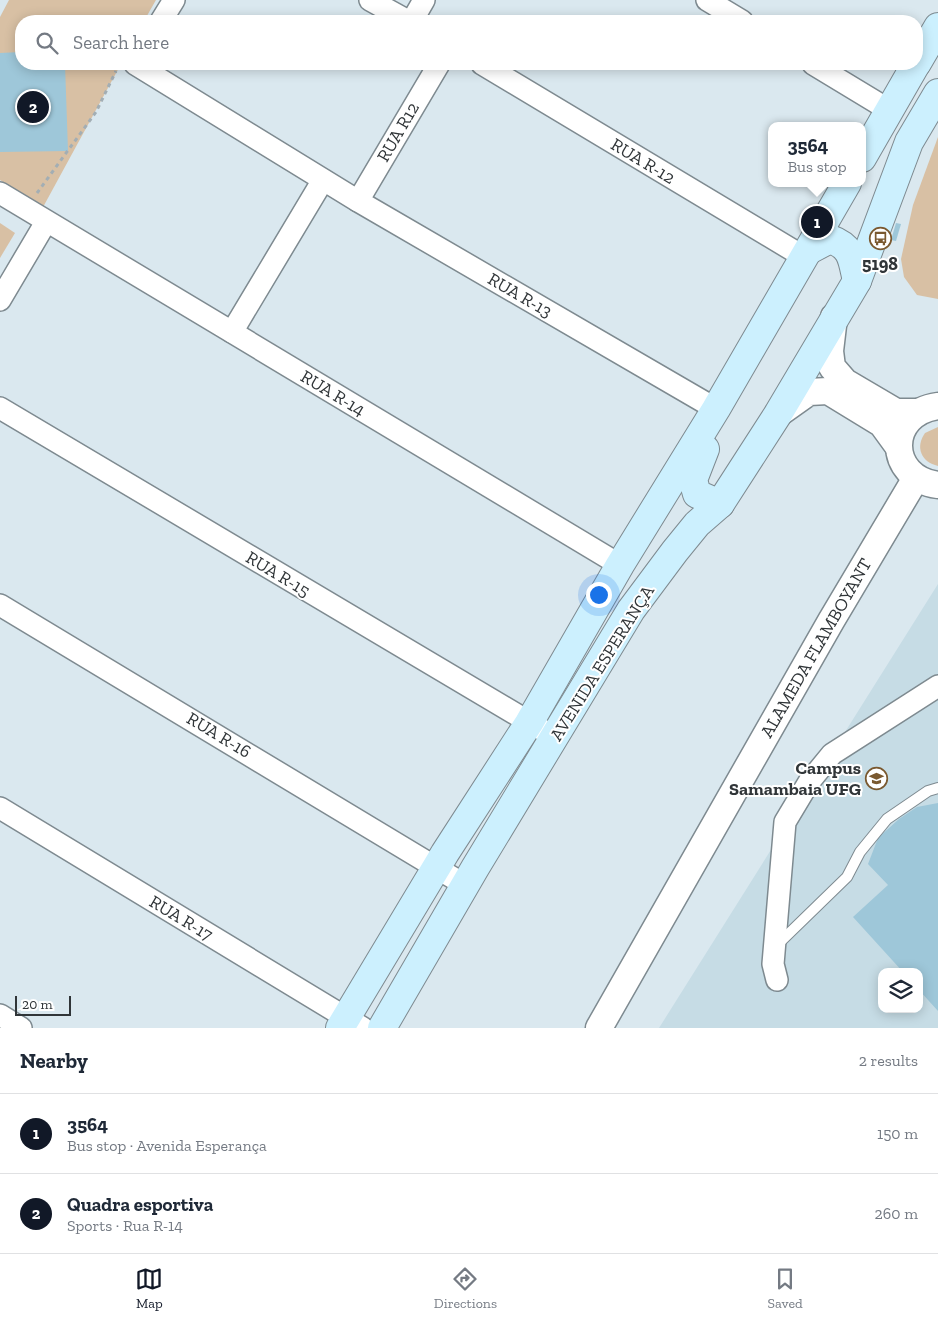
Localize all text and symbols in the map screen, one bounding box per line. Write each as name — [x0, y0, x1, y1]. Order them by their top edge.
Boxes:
search box — [15, 15, 923, 70]
icon: search — [33, 29, 61, 57]
text: Search here — [73, 31, 169, 54]
pin: 2 — [17, 88, 49, 126]
street label: RUA R12 — [372, 98, 424, 166]
popup — [768, 122, 866, 187]
street label: RUA R-12 — [607, 133, 679, 189]
text: 3564 — [787, 134, 828, 157]
text: Bus stop — [787, 157, 847, 176]
pin: 1 — [801, 203, 833, 241]
bus stop icon: 5198 — [868, 227, 892, 251]
place label: 5198 — [862, 253, 898, 275]
street label: RUA R-13 — [484, 268, 556, 322]
street label: RUA R-14 — [297, 365, 370, 421]
street label: RUA R-15 — [242, 546, 314, 602]
street label: ALAMEDA FLAMBOYANT — [756, 554, 876, 742]
street label: AVENIDA ESPERANÇA — [545, 581, 659, 745]
your location — [586, 582, 612, 608]
street label: RUA R-16 — [183, 707, 255, 763]
place label: Campus Samambaia UFG — [729, 757, 861, 800]
school or university icon: Campus Samambaia UFG — [865, 766, 889, 790]
street label: RUA R-17 — [145, 891, 217, 946]
map controls — [878, 968, 923, 1013]
button: layers — [878, 968, 923, 1013]
scale bar — [15, 993, 71, 1016]
text: 20 m — [22, 996, 53, 1013]
text: Nearby — [20, 1048, 88, 1073]
text: 2 results — [859, 1051, 918, 1070]
text: 3564 — [67, 1113, 108, 1136]
text: 1 — [33, 1124, 39, 1143]
text: 150 m — [877, 1124, 918, 1143]
text: Bus stop · Avenida Esperança — [67, 1136, 267, 1155]
text: Quadra esportiva — [67, 1193, 213, 1216]
text: 2 — [32, 1204, 40, 1223]
text: 260 m — [875, 1204, 918, 1223]
text: Sports · Rua R-14 — [67, 1216, 183, 1235]
tab: Map — [135, 1265, 163, 1312]
tab: Directions — [434, 1265, 497, 1312]
tab: Saved — [768, 1265, 803, 1312]

